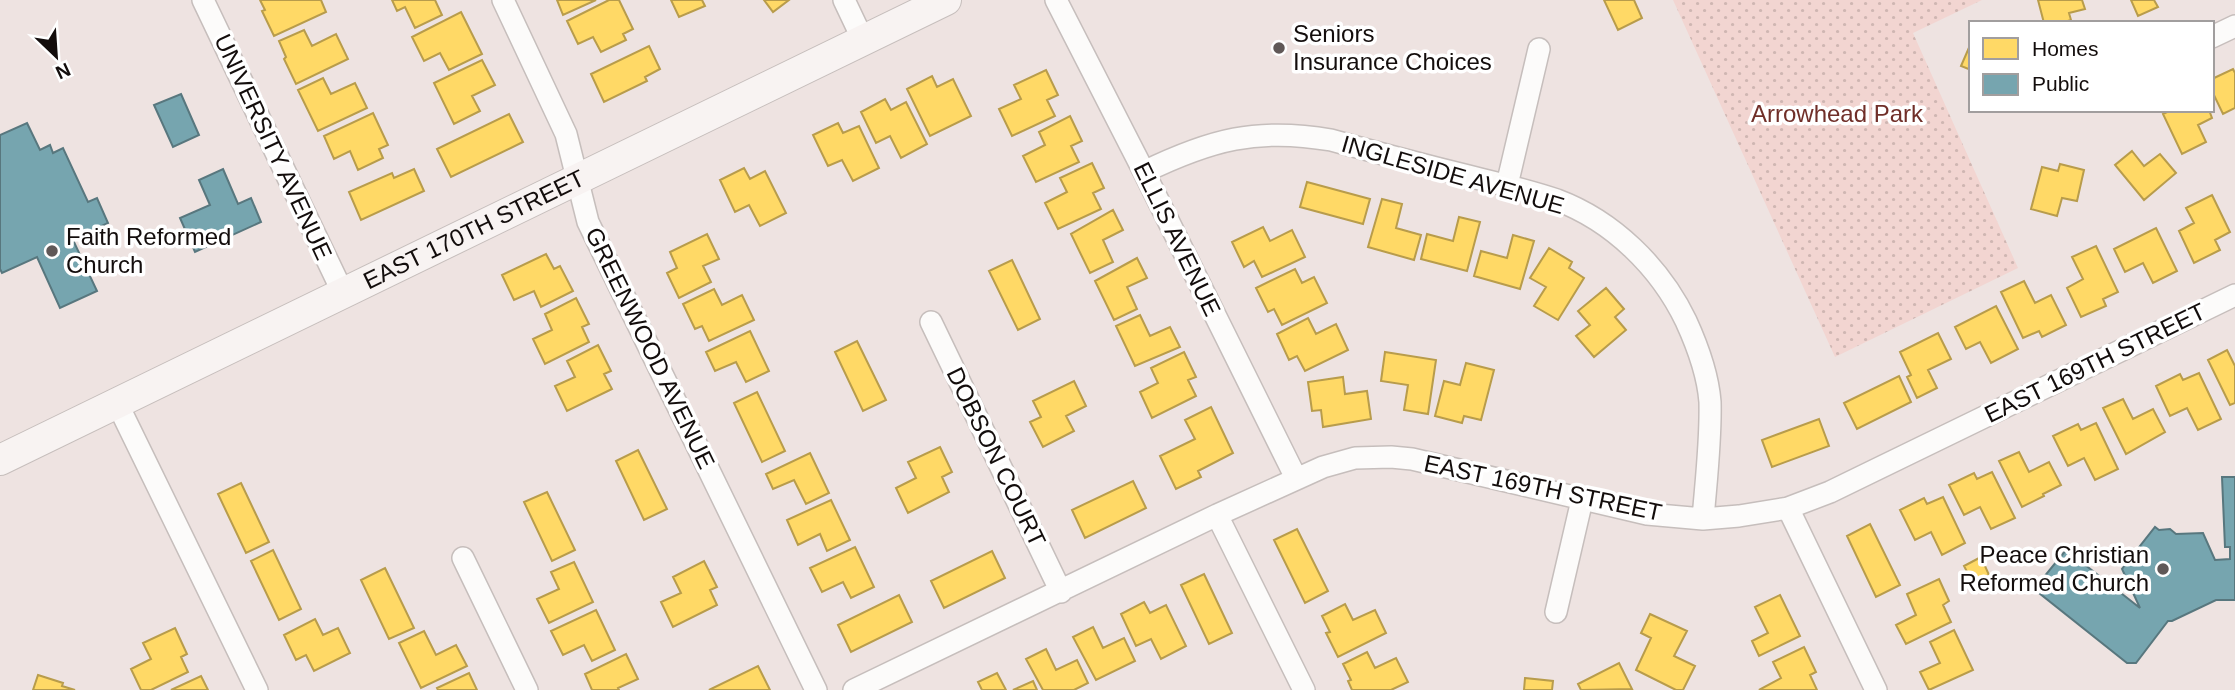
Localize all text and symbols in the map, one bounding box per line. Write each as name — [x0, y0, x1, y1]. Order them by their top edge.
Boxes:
place label: Seniors Insurance Choices — [1293, 20, 1492, 75]
north arrow — [21, 21, 91, 91]
legend — [1969, 21, 2214, 112]
street label: UNIVERSITY AVENUE — [209, 30, 338, 264]
text: Homes — [2032, 37, 2099, 60]
marker: Seniors Insurance Choices — [1271, 40, 1287, 56]
text: N — [52, 59, 74, 83]
text: Public — [2032, 72, 2089, 95]
park label: Arrowhead Park — [1751, 100, 1924, 127]
street label: INGLESIDE AVENUE — [1339, 130, 1568, 219]
street label: ELLIS AVENUE — [1129, 158, 1226, 320]
street label: EAST 170TH STREET — [359, 164, 589, 294]
place label: Faith Reformed Church — [66, 223, 231, 278]
street label: GREENWOOD AVENUE — [580, 223, 721, 473]
marker: Faith Reformed Church — [44, 243, 60, 259]
street label: EAST 169TH STREET — [1980, 297, 2210, 428]
street label: DOBSON COURT — [941, 363, 1052, 551]
street label: EAST 169TH STREET — [1422, 449, 1665, 526]
place label: Peace Christian Reformed Church — [1960, 541, 2149, 596]
marker: Peace Christian Reformed Church — [2155, 561, 2171, 577]

